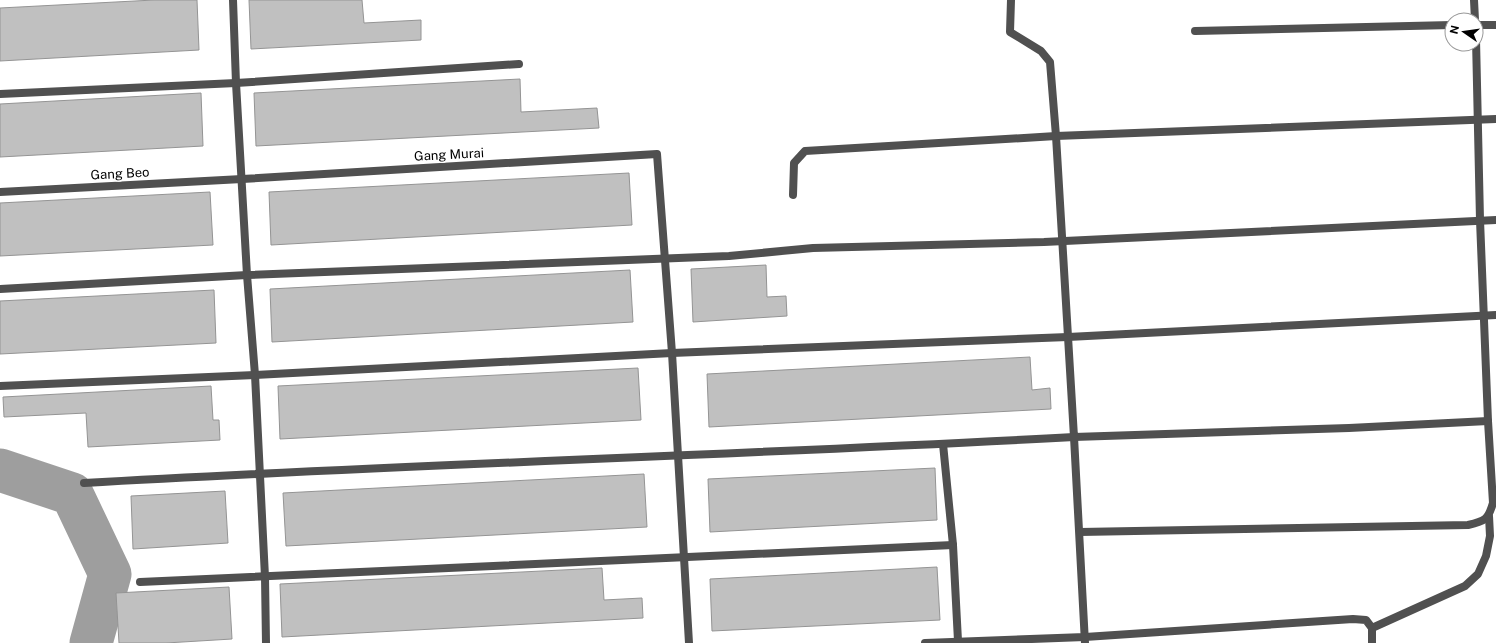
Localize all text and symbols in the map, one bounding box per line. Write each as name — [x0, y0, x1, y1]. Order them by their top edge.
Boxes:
north arrow — [1444, 12, 1484, 52]
text: N — [1447, 24, 1461, 35]
street label: Gang Murai — [414, 145, 484, 164]
street label: Gang Beo — [90, 164, 150, 183]

